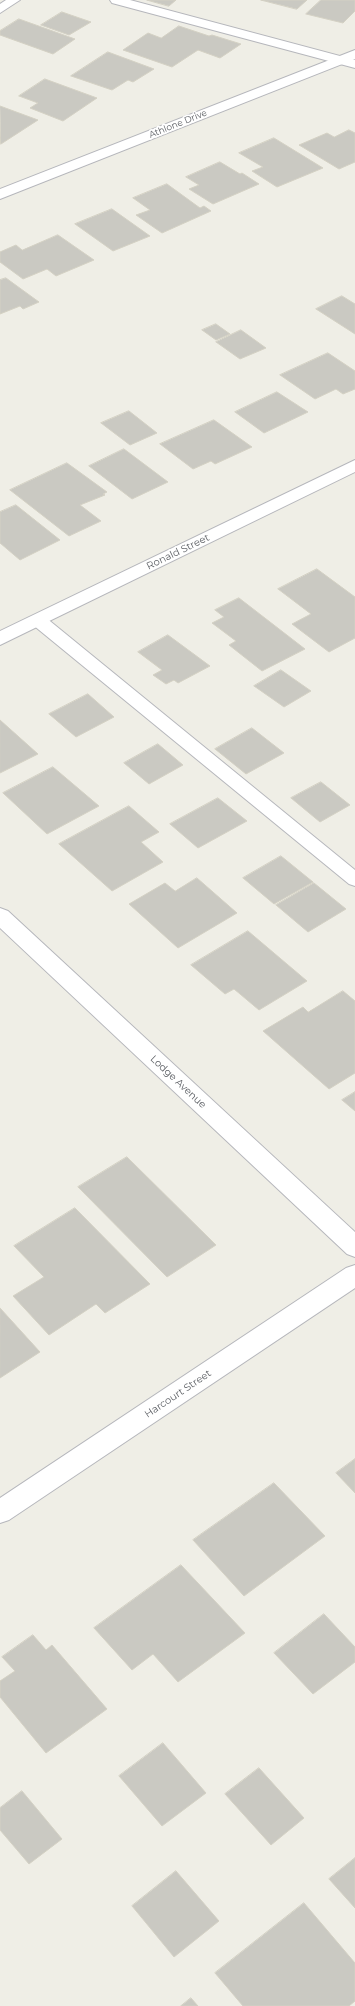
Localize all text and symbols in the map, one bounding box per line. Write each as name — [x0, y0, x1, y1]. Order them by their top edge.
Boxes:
street label: Athlone Drive — [147, 107, 209, 141]
street label: Ronald Street — [145, 532, 211, 572]
street label: Lodge Avenue — [148, 1053, 208, 1111]
street label: Harcourt Street — [143, 1367, 213, 1421]

